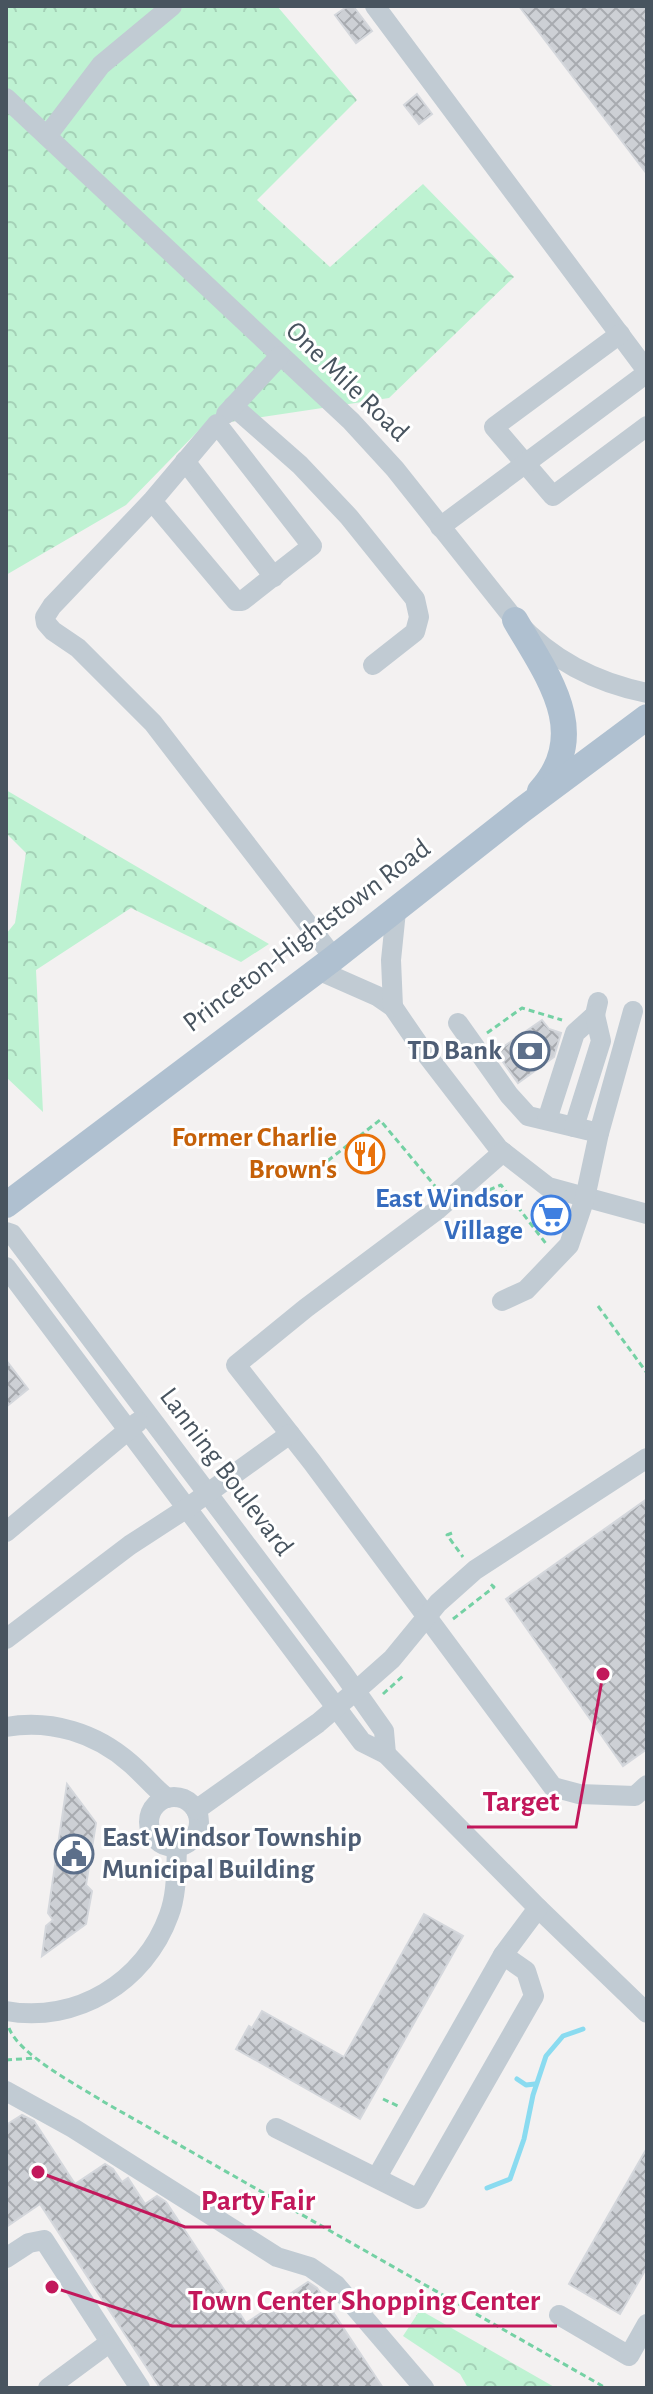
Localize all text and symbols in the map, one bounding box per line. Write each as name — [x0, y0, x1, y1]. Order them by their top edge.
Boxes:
street label: One Mile Road — [280, 317, 414, 447]
street label: Princeton-Hightstown Road — [178, 834, 436, 1038]
bank icon: TD Bank — [509, 1030, 551, 1072]
place label: TD Bank — [407, 1037, 502, 1065]
place label: Former Charlie Brown's — [172, 1124, 337, 1184]
restaurant icon: Former Charlie Brown's — [344, 1133, 386, 1175]
place label: East Windsor Village — [375, 1185, 523, 1245]
supermarket icon: East Windsor Village — [530, 1194, 572, 1236]
street label: Lanning Boulevard — [154, 1383, 298, 1561]
callout: Target — [467, 1773, 576, 1827]
text: Target — [483, 1787, 559, 1817]
place label: East Windsor Township Municipal Building — [102, 1824, 362, 1884]
public building icon: East Windsor Township Municipal Building — [53, 1833, 95, 1875]
callout: Party Fair — [185, 2173, 331, 2227]
text: Party Fair — [201, 2186, 316, 2216]
callout: Town Center Shopping Center — [172, 2272, 557, 2326]
text: Town Center Shopping Center — [188, 2286, 541, 2316]

